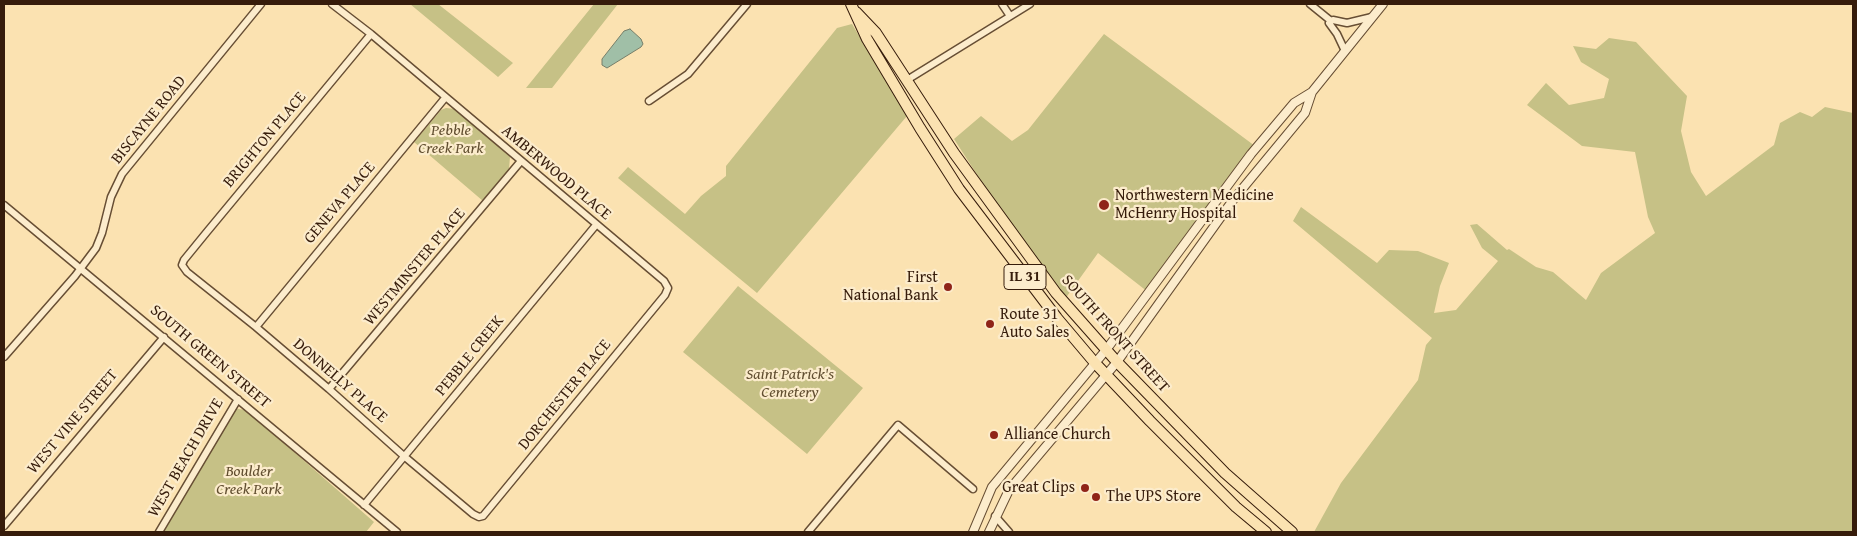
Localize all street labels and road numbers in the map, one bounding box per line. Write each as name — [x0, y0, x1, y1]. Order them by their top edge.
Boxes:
street label: BISCAYNE ROAD — [108, 72, 190, 168]
street label: BRIGHTON PLACE — [220, 88, 310, 192]
street label: AMBERWOOD PLACE — [497, 122, 615, 224]
street label: GENEVA PLACE — [300, 158, 380, 248]
street label: WESTMINSTER PLACE — [360, 204, 470, 330]
road number: IL 31 — [1004, 264, 1046, 290]
street label: SOUTH FRONT STREET — [1057, 271, 1173, 397]
street label: SOUTH GREEN STREET — [146, 301, 274, 413]
street label: PEBBLE CREEK — [432, 312, 508, 400]
street label: DONNELLY PLACE — [289, 335, 391, 427]
street label: DORCHESTER PLACE — [515, 336, 615, 454]
street label: WEST VINE STREET — [24, 366, 122, 478]
street label: WEST BEACH DRIVE — [144, 395, 228, 521]

